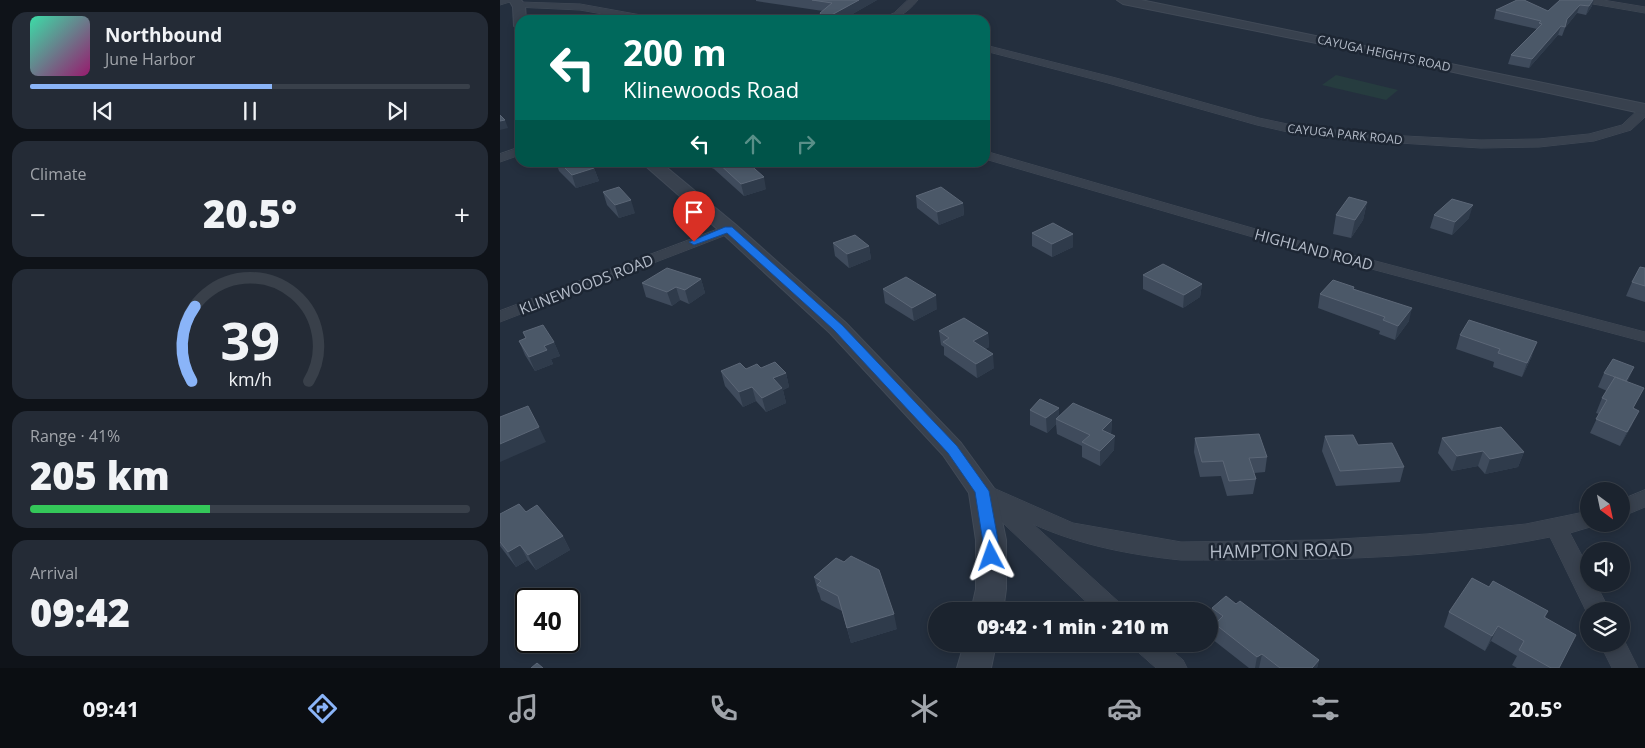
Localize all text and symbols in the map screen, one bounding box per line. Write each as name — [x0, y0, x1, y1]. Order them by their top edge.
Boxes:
text: Northbound — [105, 22, 222, 48]
text: 200 m — [623, 29, 727, 76]
street label: CAYUGA HEIGHTS ROAD — [1316, 31, 1452, 75]
icon: left — [540, 35, 605, 100]
text: June Harbor — [105, 48, 195, 70]
text: Klinewoods Road — [623, 74, 799, 104]
icon: previous — [89, 97, 117, 125]
icon: pause — [236, 97, 264, 125]
icon: next — [383, 97, 411, 125]
street label: CAYUGA PARK ROAD — [1287, 119, 1403, 149]
icon: left — [686, 130, 714, 158]
icon: ahead — [739, 130, 767, 158]
icon: right — [792, 130, 820, 158]
text: Climate — [30, 163, 87, 185]
text: 20.5° — [203, 187, 297, 239]
pin — [673, 191, 715, 242]
text: − — [30, 195, 46, 233]
text: + — [454, 195, 470, 233]
icon: arrive — [680, 198, 708, 226]
street label: HIGHLAND ROAD — [1253, 224, 1375, 274]
street label: KLINEWOODS ROAD — [516, 249, 656, 319]
text: 39 — [220, 304, 280, 375]
text: km/h — [228, 367, 272, 391]
text: Range · 41% — [30, 425, 120, 447]
text: 205 km — [30, 449, 170, 501]
north arrow — [1580, 482, 1630, 532]
map controls — [1580, 482, 1630, 652]
position arrow — [964, 529, 1016, 581]
street label: HAMPTON ROAD — [1209, 537, 1353, 563]
button: sound — [1580, 542, 1630, 592]
text: Arrival — [30, 562, 78, 584]
text: 09:42 — [30, 586, 130, 638]
speed limit sign: 40 — [515, 588, 580, 653]
button: layers — [1580, 602, 1630, 652]
text: 09:42 · 1 min · 210 m — [977, 614, 1169, 640]
icon: directions — [305, 691, 340, 726]
icon: music — [506, 691, 541, 726]
icon: phone — [706, 691, 741, 726]
icon: climate — [907, 691, 942, 726]
icon: car — [1107, 691, 1142, 726]
icon: filters — [1308, 691, 1343, 726]
text: 09:41 — [83, 693, 139, 723]
text: 20.5° — [1509, 693, 1562, 723]

